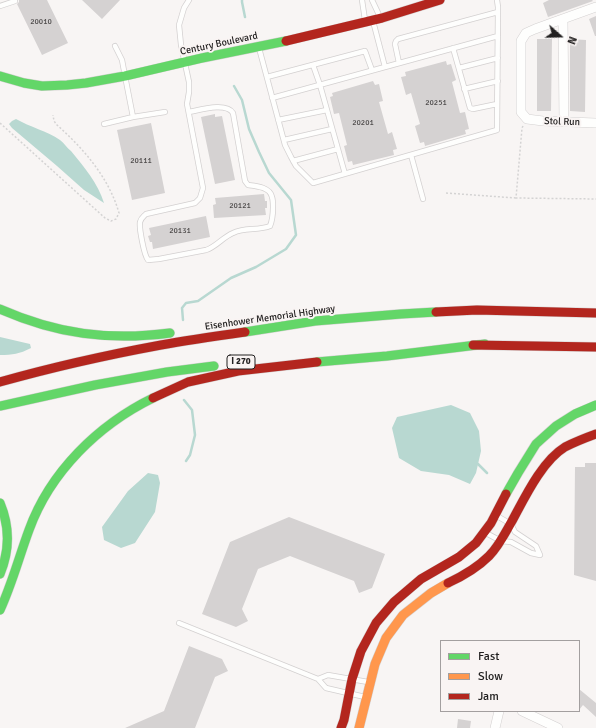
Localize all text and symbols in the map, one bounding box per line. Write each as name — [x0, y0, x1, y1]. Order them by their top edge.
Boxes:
north arrow — [540, 16, 580, 56]
house number: 20010 — [30, 17, 52, 27]
street label: Century Boulevard — [179, 30, 259, 58]
text: N — [564, 34, 579, 46]
house number: 20251 — [425, 98, 447, 108]
street label: Stol Run — [544, 115, 580, 129]
house number: 20201 — [352, 118, 374, 128]
house number: 20111 — [130, 156, 152, 166]
house number: 20121 — [229, 201, 251, 211]
house number: 20131 — [169, 226, 191, 236]
street label: Eisenhower Memorial Highway — [204, 303, 336, 333]
road number: I 270 — [227, 355, 255, 369]
legend — [440, 640, 580, 712]
text: Fast — [478, 649, 499, 664]
text: Slow — [478, 669, 503, 684]
text: Jam — [478, 689, 499, 704]

